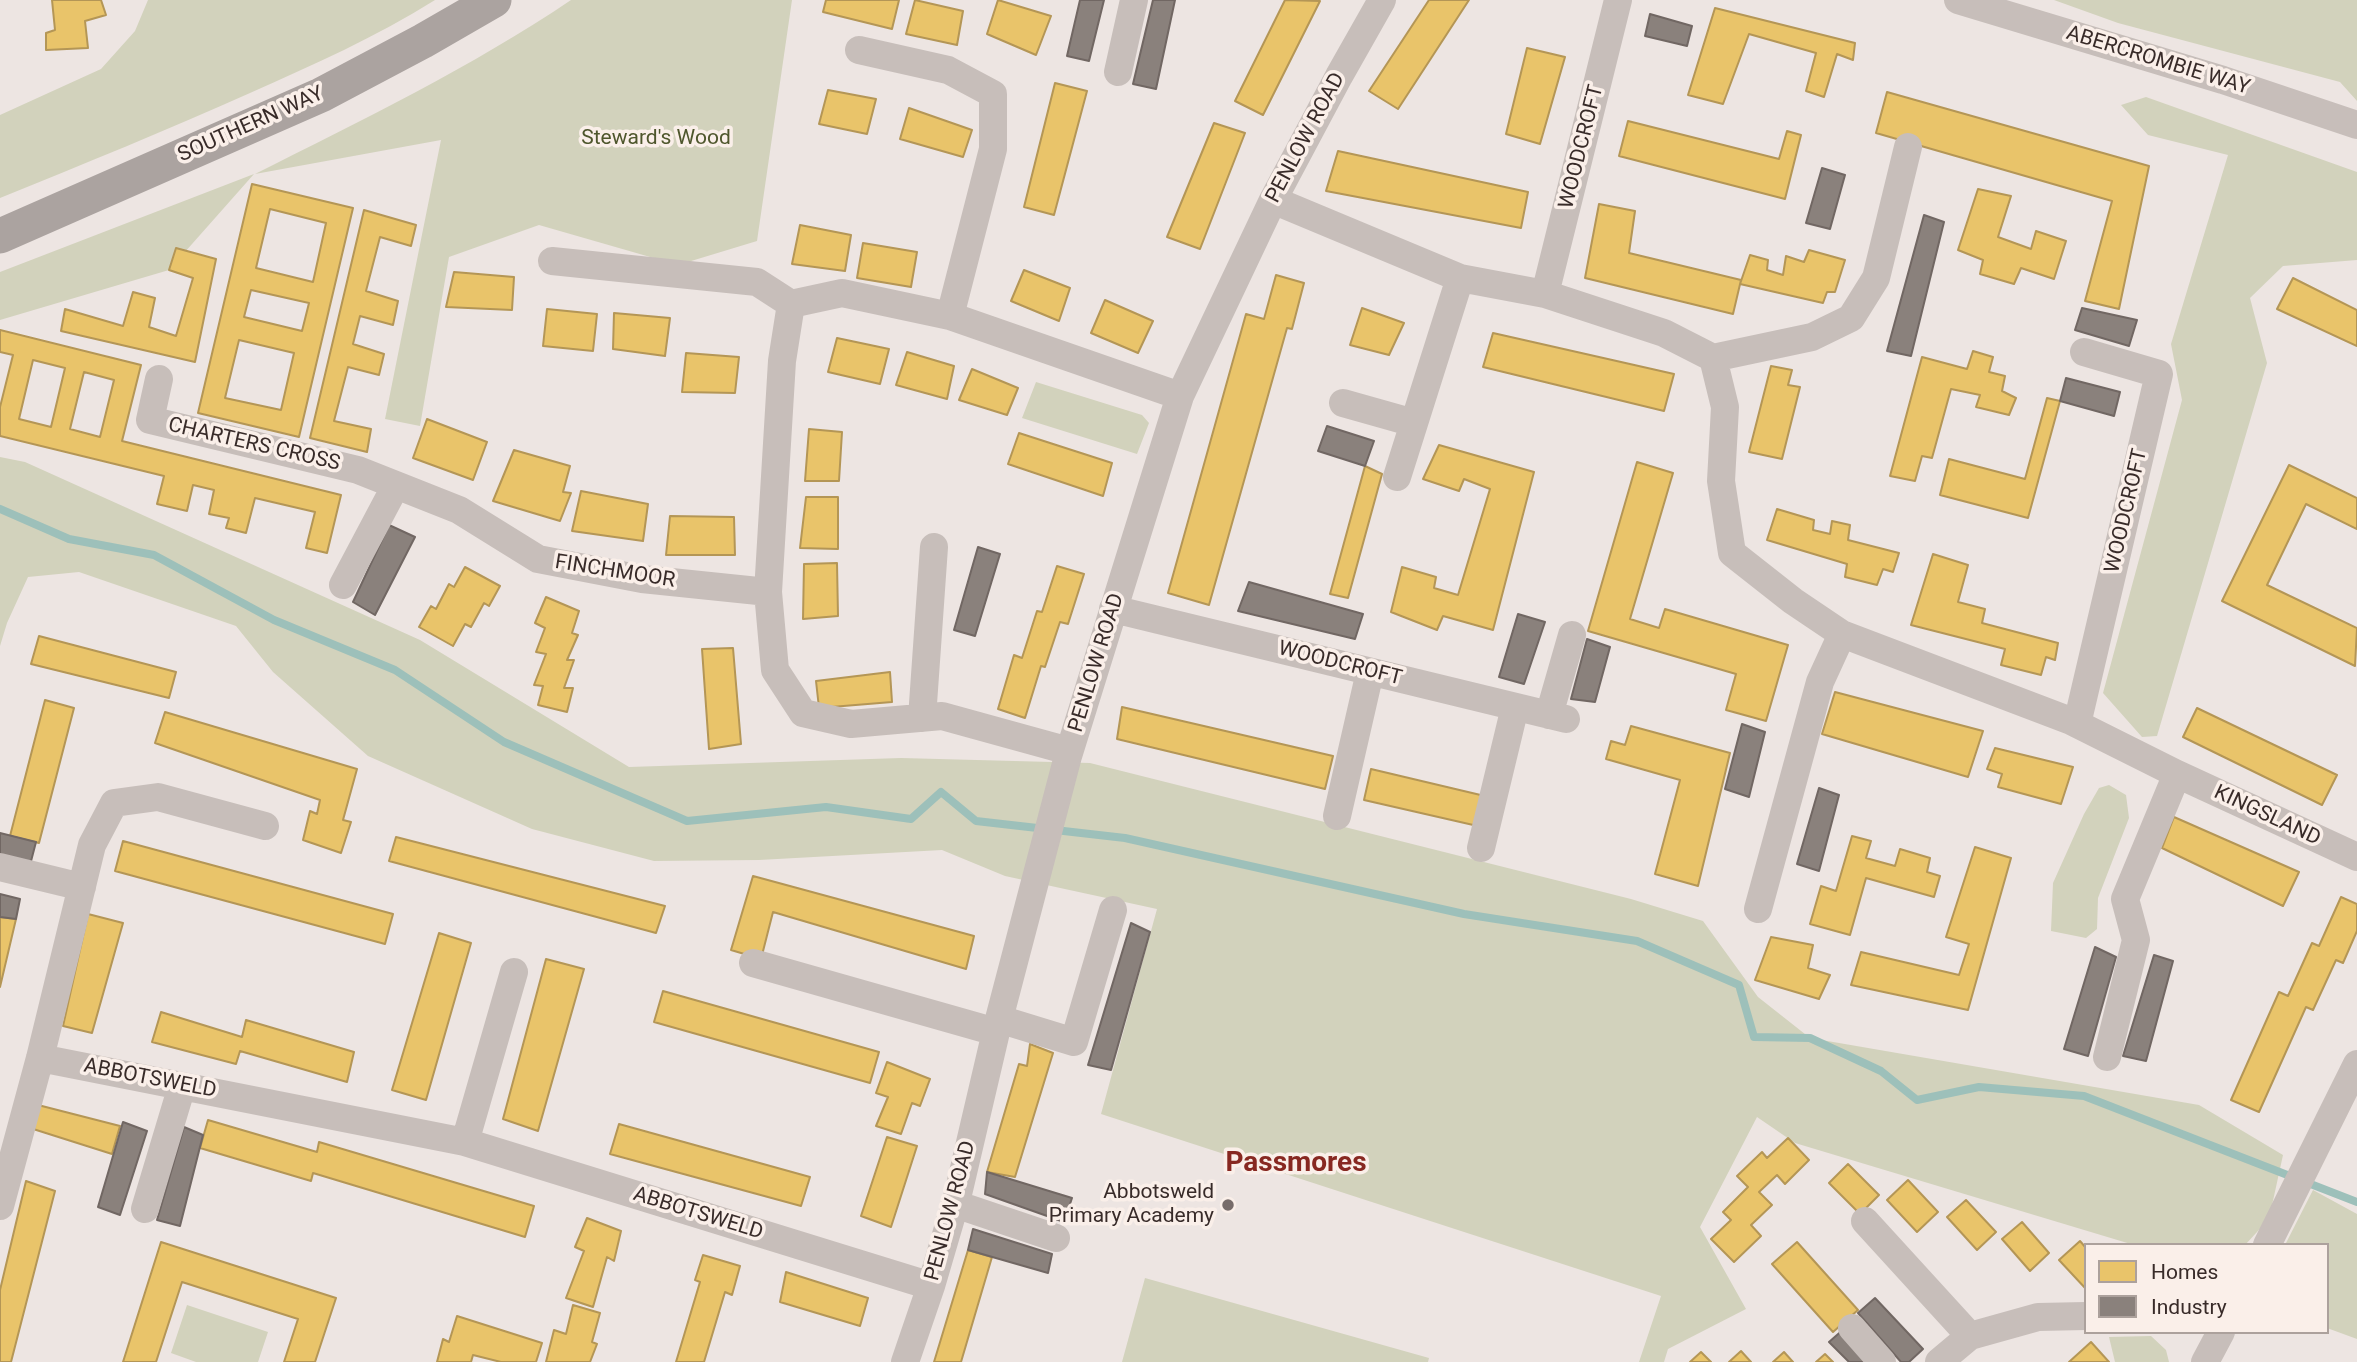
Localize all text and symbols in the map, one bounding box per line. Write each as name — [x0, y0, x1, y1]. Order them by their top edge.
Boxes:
street label: ABERCROMBIE WAY — [2063, 21, 2253, 101]
street label: PENLOW ROAD — [1261, 69, 1351, 207]
street label: SOUTHERN WAY — [174, 82, 328, 168]
street label: WOODCROFT — [1554, 82, 1610, 212]
park label: Steward's Wood — [581, 126, 731, 152]
street label: CHARTERS CROSS — [166, 413, 342, 477]
street label: WOODCROFT — [2100, 446, 2154, 576]
street label: FINCHMOOR — [553, 550, 677, 594]
street label: PENLOW ROAD — [1064, 591, 1130, 735]
street label: WOODCROFT — [1275, 636, 1405, 692]
street label: KINGSLAND — [2210, 780, 2324, 852]
street label: ABBOTSWELD — [82, 1054, 218, 1104]
street label: PENLOW ROAD — [920, 1138, 982, 1284]
district label: Passmores — [1225, 1147, 1367, 1181]
place label: Abbotsweld Primary Academy — [1049, 1180, 1214, 1230]
street label: ABBOTSWELD — [630, 1182, 766, 1246]
marker: Abbotsweld Primary Academy — [1220, 1197, 1236, 1213]
legend — [2084, 1243, 2329, 1334]
text: Homes — [2151, 1260, 2218, 1284]
text: Industry — [2151, 1295, 2227, 1319]

